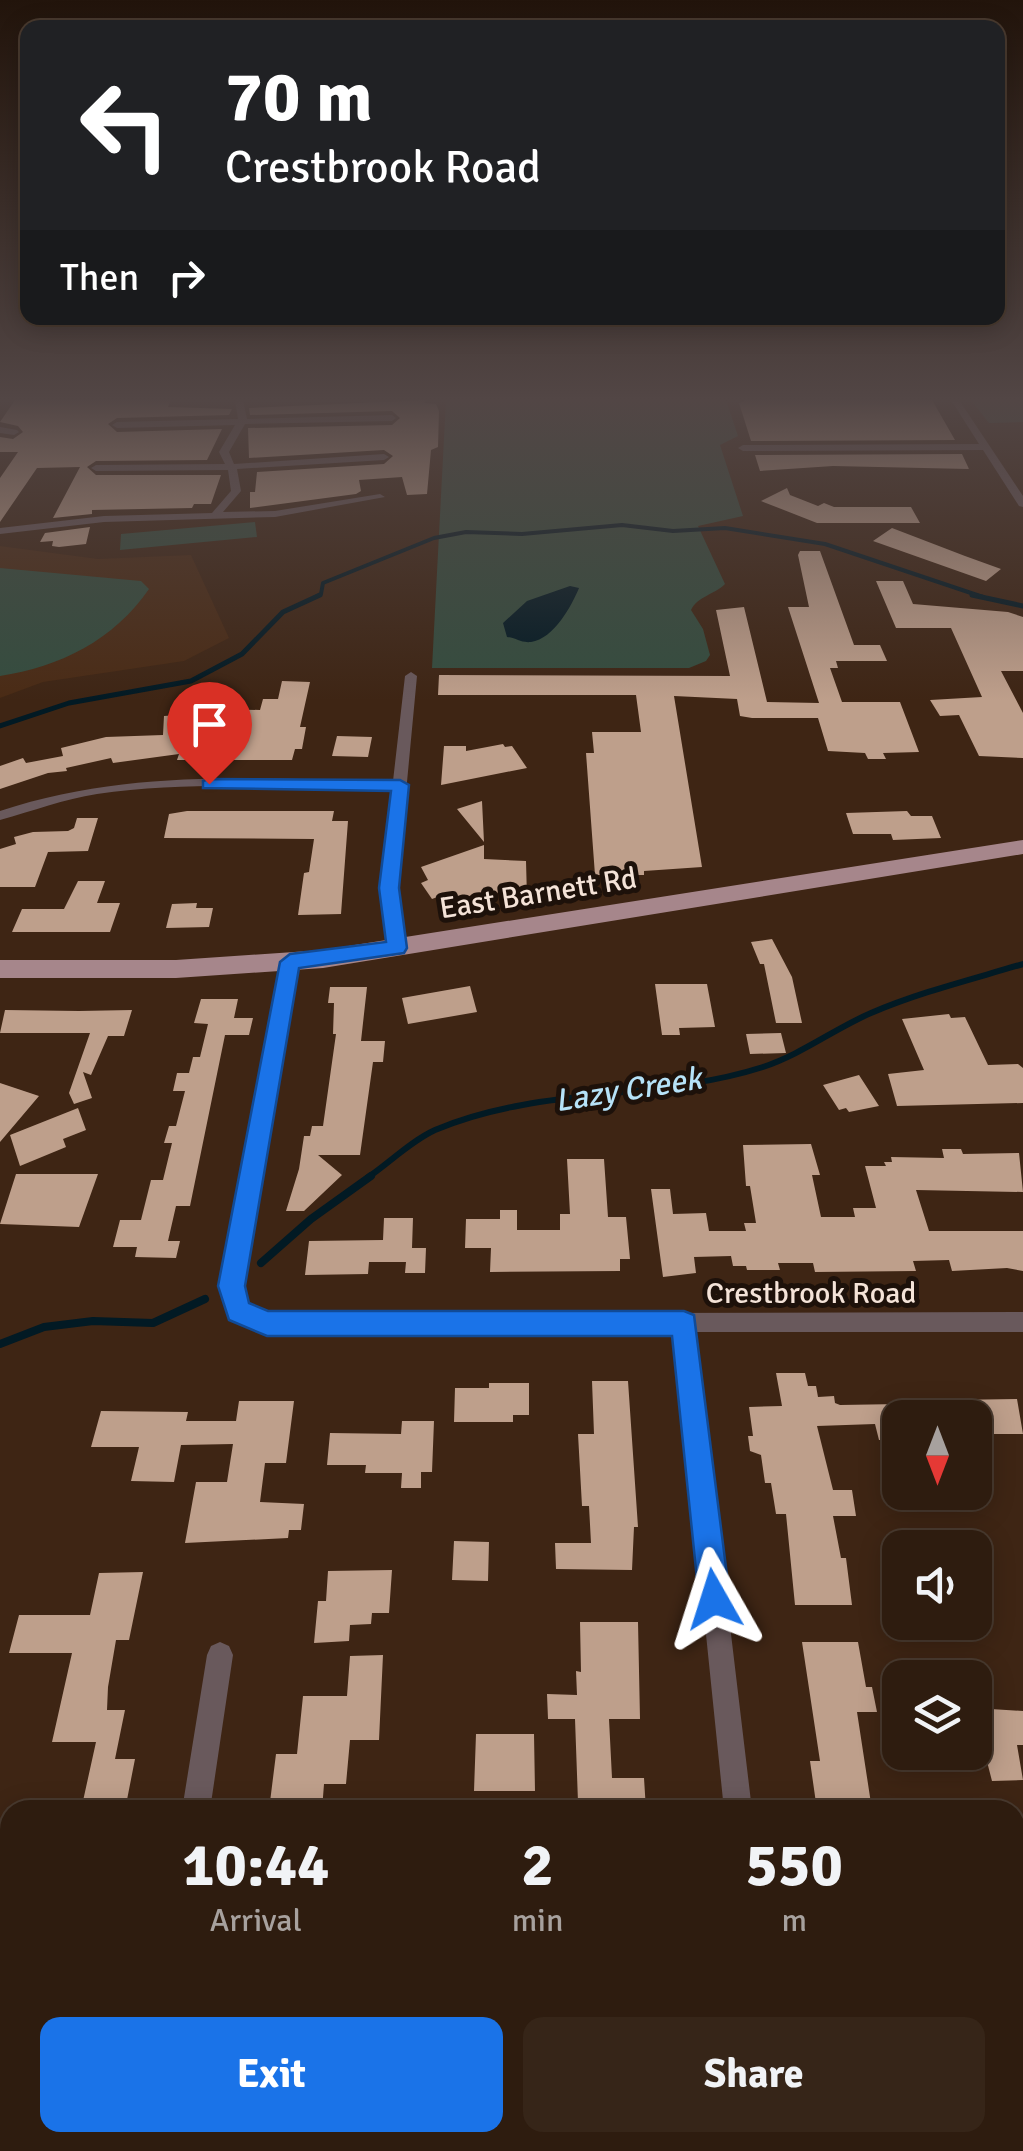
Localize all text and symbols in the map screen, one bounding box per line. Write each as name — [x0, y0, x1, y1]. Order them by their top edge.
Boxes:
text: 70 m — [225, 54, 373, 140]
icon: left — [60, 60, 190, 190]
text: Crestbrook Road — [225, 140, 541, 195]
icon: right — [159, 250, 214, 305]
text: Then — [60, 254, 139, 301]
pin — [167, 682, 252, 785]
icon: arrive — [182, 697, 237, 752]
street label: East Barnett Rd — [437, 860, 639, 927]
water label: Lazy Creek — [552, 1058, 707, 1120]
street label: Crestbrook Road — [706, 1275, 916, 1312]
north arrow — [882, 1400, 992, 1510]
map controls — [882, 1400, 992, 1770]
button: sound — [882, 1530, 992, 1640]
position arrow — [662, 1547, 766, 1651]
button: layers — [882, 1660, 992, 1770]
text: 10:44 — [182, 1829, 330, 1903]
text: 2 — [521, 1829, 554, 1903]
text: 550 — [746, 1829, 843, 1903]
text: Arrival — [210, 1901, 302, 1940]
text: min — [512, 1901, 563, 1940]
text: m — [781, 1901, 807, 1940]
button: Exit — [40, 2017, 503, 2132]
button: Share — [523, 2017, 985, 2132]

